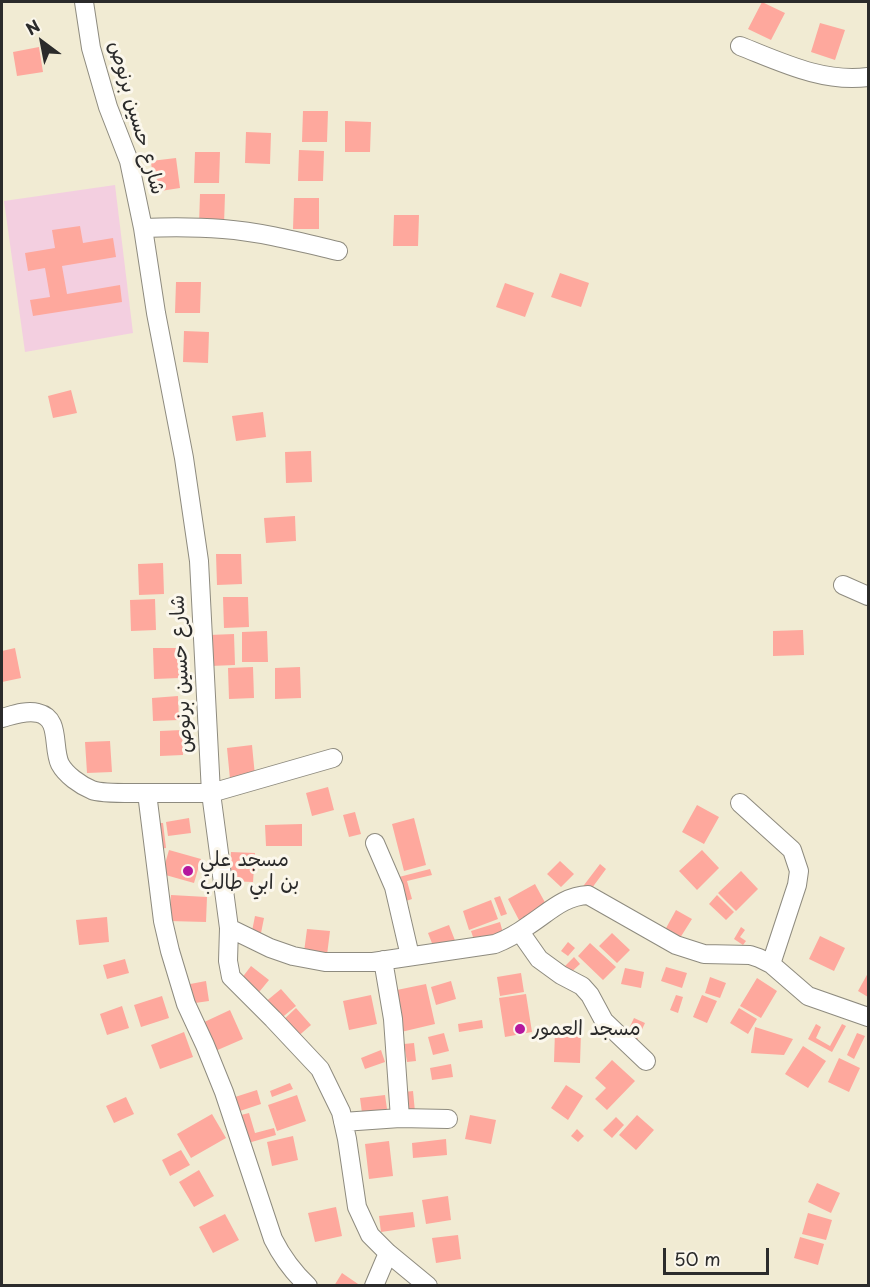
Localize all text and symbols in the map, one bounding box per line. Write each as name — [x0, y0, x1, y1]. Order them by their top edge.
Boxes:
north arrow — [12, 12, 72, 72]
text: N — [21, 13, 44, 40]
street label: شارع حسين برنوص — [103, 39, 169, 197]
street label: شارع حسين برنوص — [166, 594, 198, 754]
place label: مسجد علي بن ابي طالب — [200, 848, 299, 895]
marker: مسجد علي بن ابي طالب — [181, 864, 195, 878]
place label: مسجد العمور — [532, 1017, 641, 1041]
marker: مسجد العمور — [513, 1022, 527, 1036]
scale bar — [666, 1236, 772, 1274]
text: 50 m — [674, 1245, 721, 1272]

